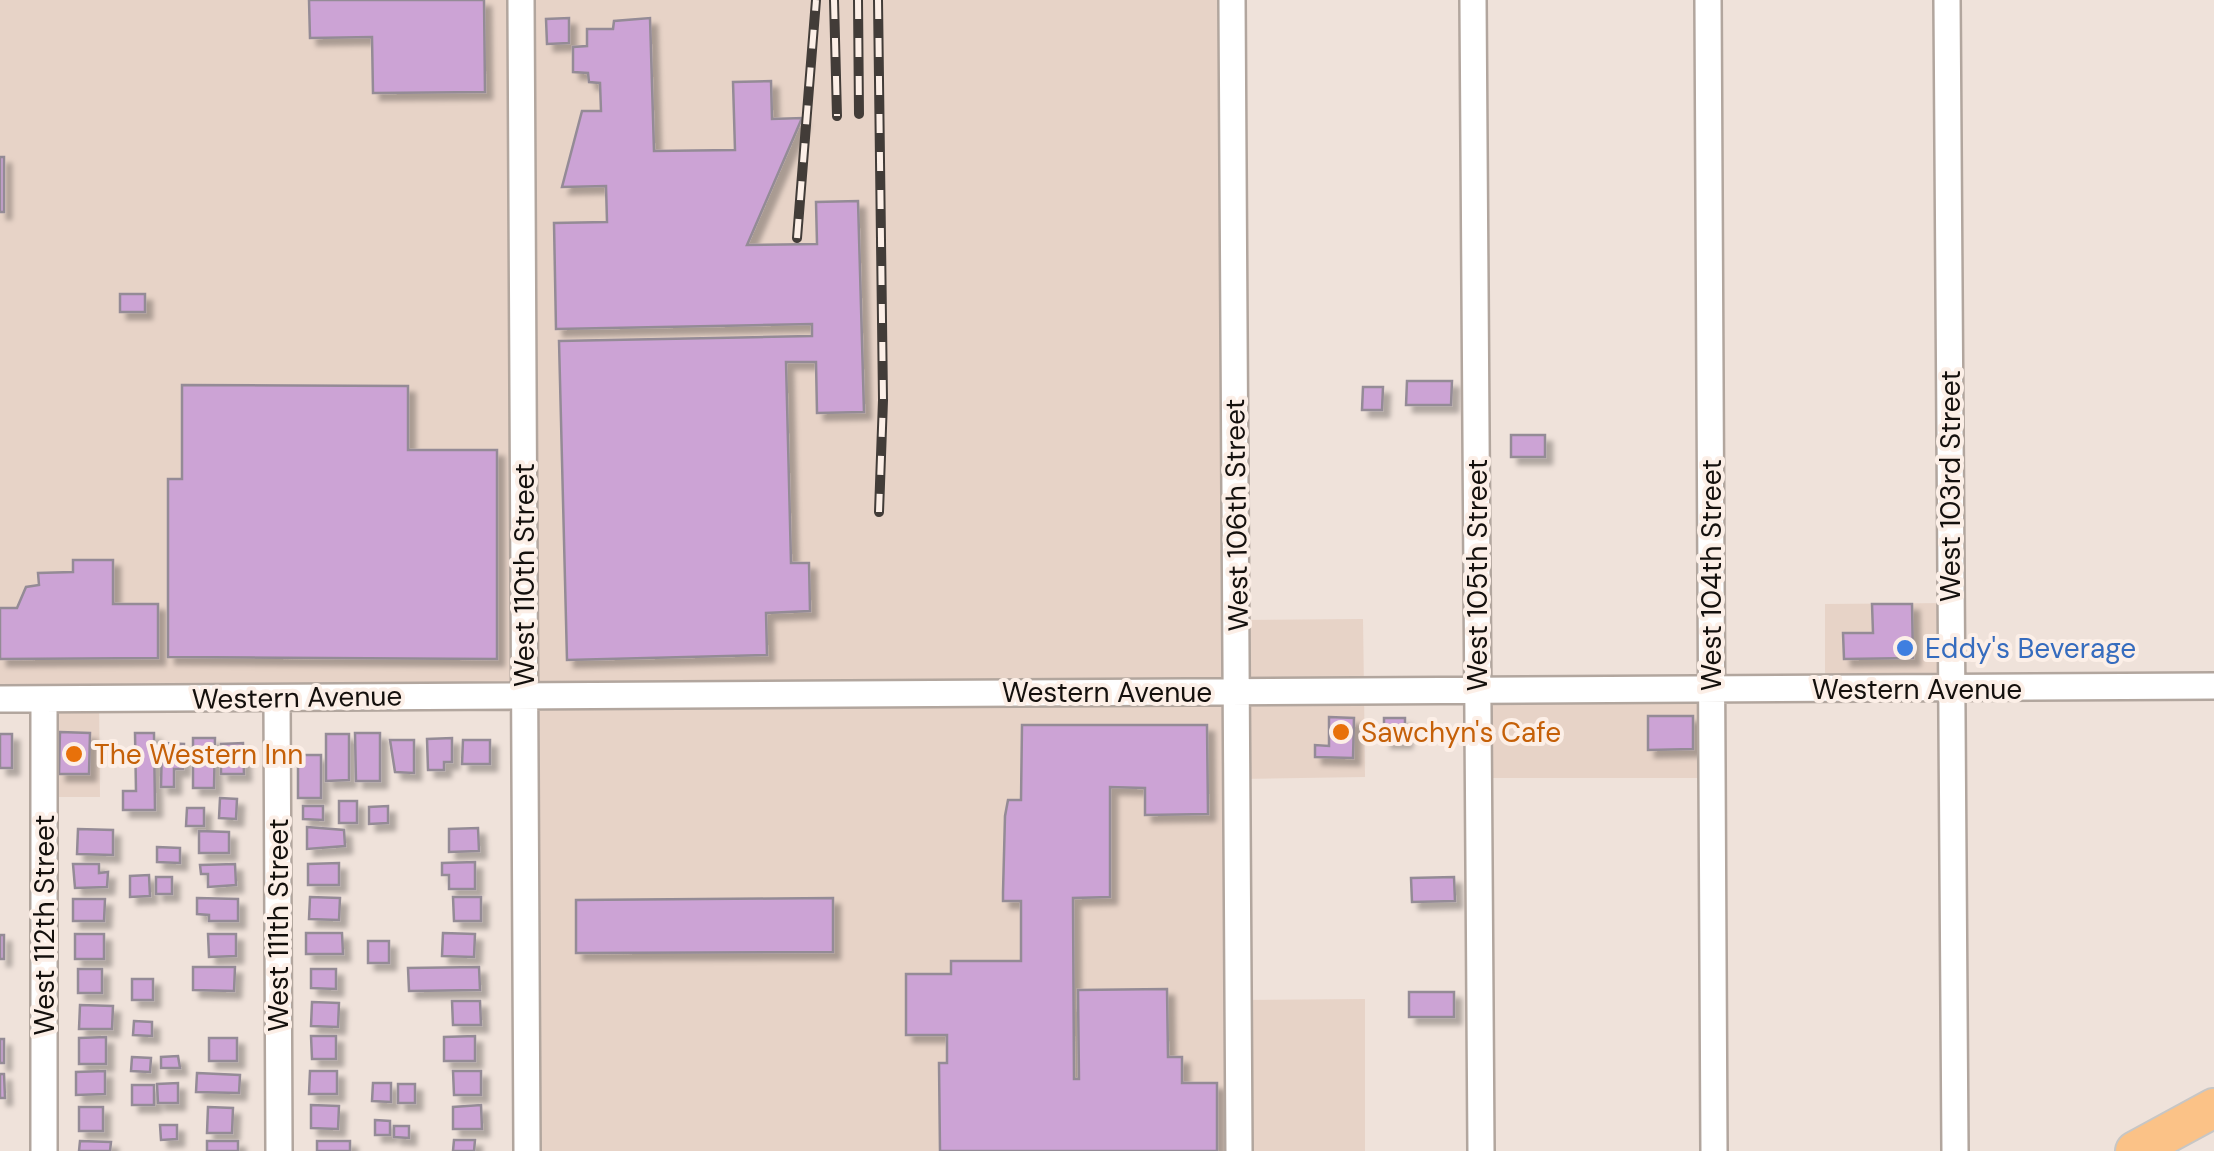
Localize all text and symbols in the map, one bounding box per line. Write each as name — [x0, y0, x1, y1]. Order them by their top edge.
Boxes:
street label: West 103rd Street — [1932, 370, 1969, 602]
street label: West 106th Street — [1216, 398, 1257, 632]
street label: West 105th Street — [1459, 459, 1496, 691]
street label: West 104th Street — [1693, 459, 1730, 691]
street label: West 110th Street — [506, 463, 543, 687]
place label: Eddy's Beverage — [1925, 630, 2136, 667]
marker: Eddy's Beverage — [1894, 637, 1916, 659]
street label: Western Avenue — [1812, 671, 2022, 708]
street label: Western Avenue — [1002, 674, 1212, 711]
street label: Western Avenue — [191, 677, 403, 718]
place label: Sawchyn's Cafe — [1361, 714, 1561, 751]
marker: Sawchyn's Cafe — [1330, 721, 1352, 743]
place label: The Western Inn — [94, 736, 303, 773]
marker: The Western Inn — [63, 743, 85, 765]
street label: West 112th Street — [26, 815, 63, 1035]
street label: West 111th Street — [260, 818, 297, 1032]

